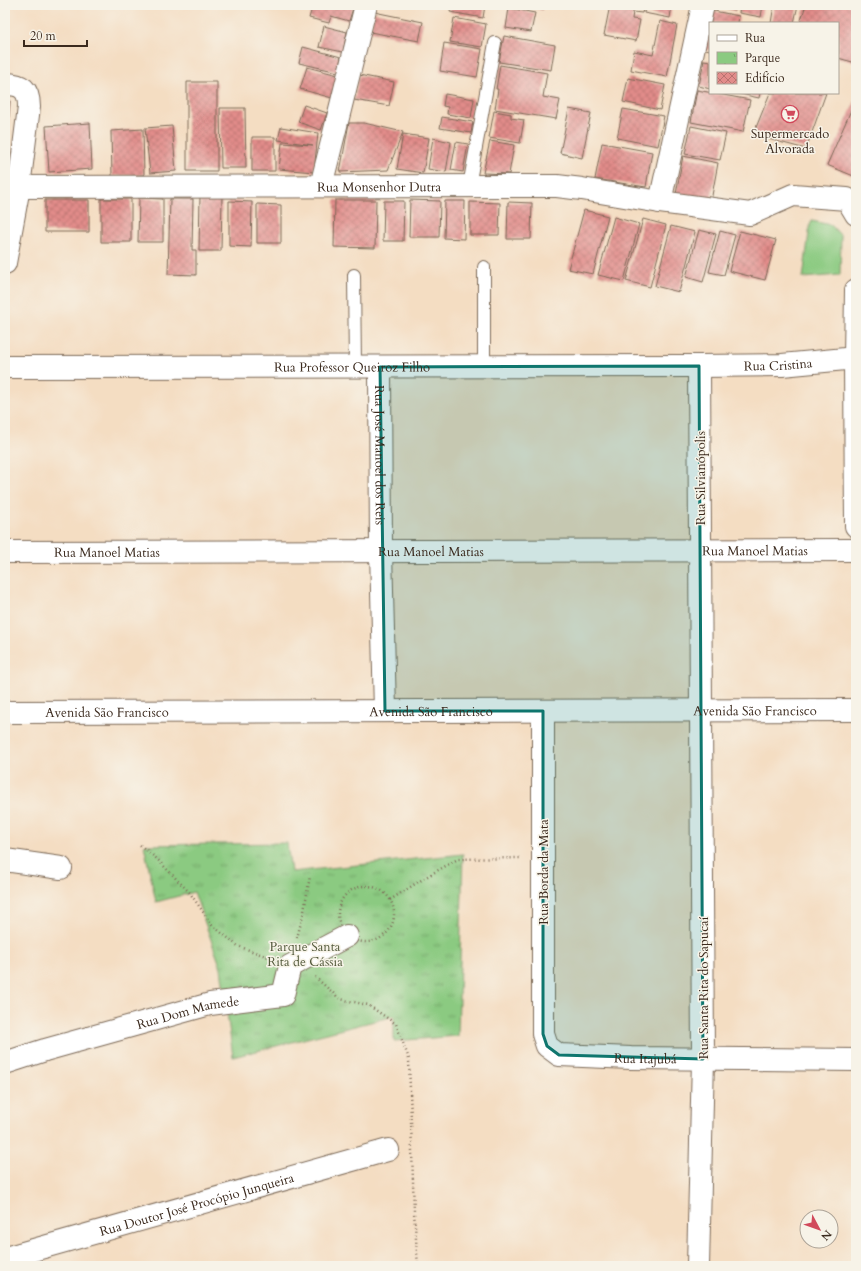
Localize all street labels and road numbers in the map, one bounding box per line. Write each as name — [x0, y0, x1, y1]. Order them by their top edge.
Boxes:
street label: Rua Monsenhor Dutra — [317, 178, 442, 196]
street label: Rua Cristina — [744, 354, 814, 375]
street label: Rua Professor Queiroz Filho — [274, 358, 430, 377]
street label: Rua José Manoel dos Reis — [370, 385, 389, 525]
street label: Rua Silvianópolis — [692, 431, 710, 525]
street label: Rua Manoel Matias — [702, 542, 808, 560]
street label: Rua Manoel Matias — [378, 543, 484, 561]
street label: Rua Manoel Matias — [54, 544, 160, 562]
street label: Avenida São Francisco — [693, 702, 817, 720]
street label: Avenida São Francisco — [369, 703, 493, 721]
street label: Avenida São Francisco — [45, 704, 169, 722]
street label: Rua Borda da Mata — [535, 819, 553, 925]
street label: Rua Santa Rita do Sapucaí — [695, 916, 713, 1059]
street label: Rua Dom Mamede — [135, 992, 240, 1034]
street label: Rua Itajubá — [613, 1049, 677, 1068]
street label: Rua Doutor José Procópio Junqueira — [98, 1169, 296, 1241]

